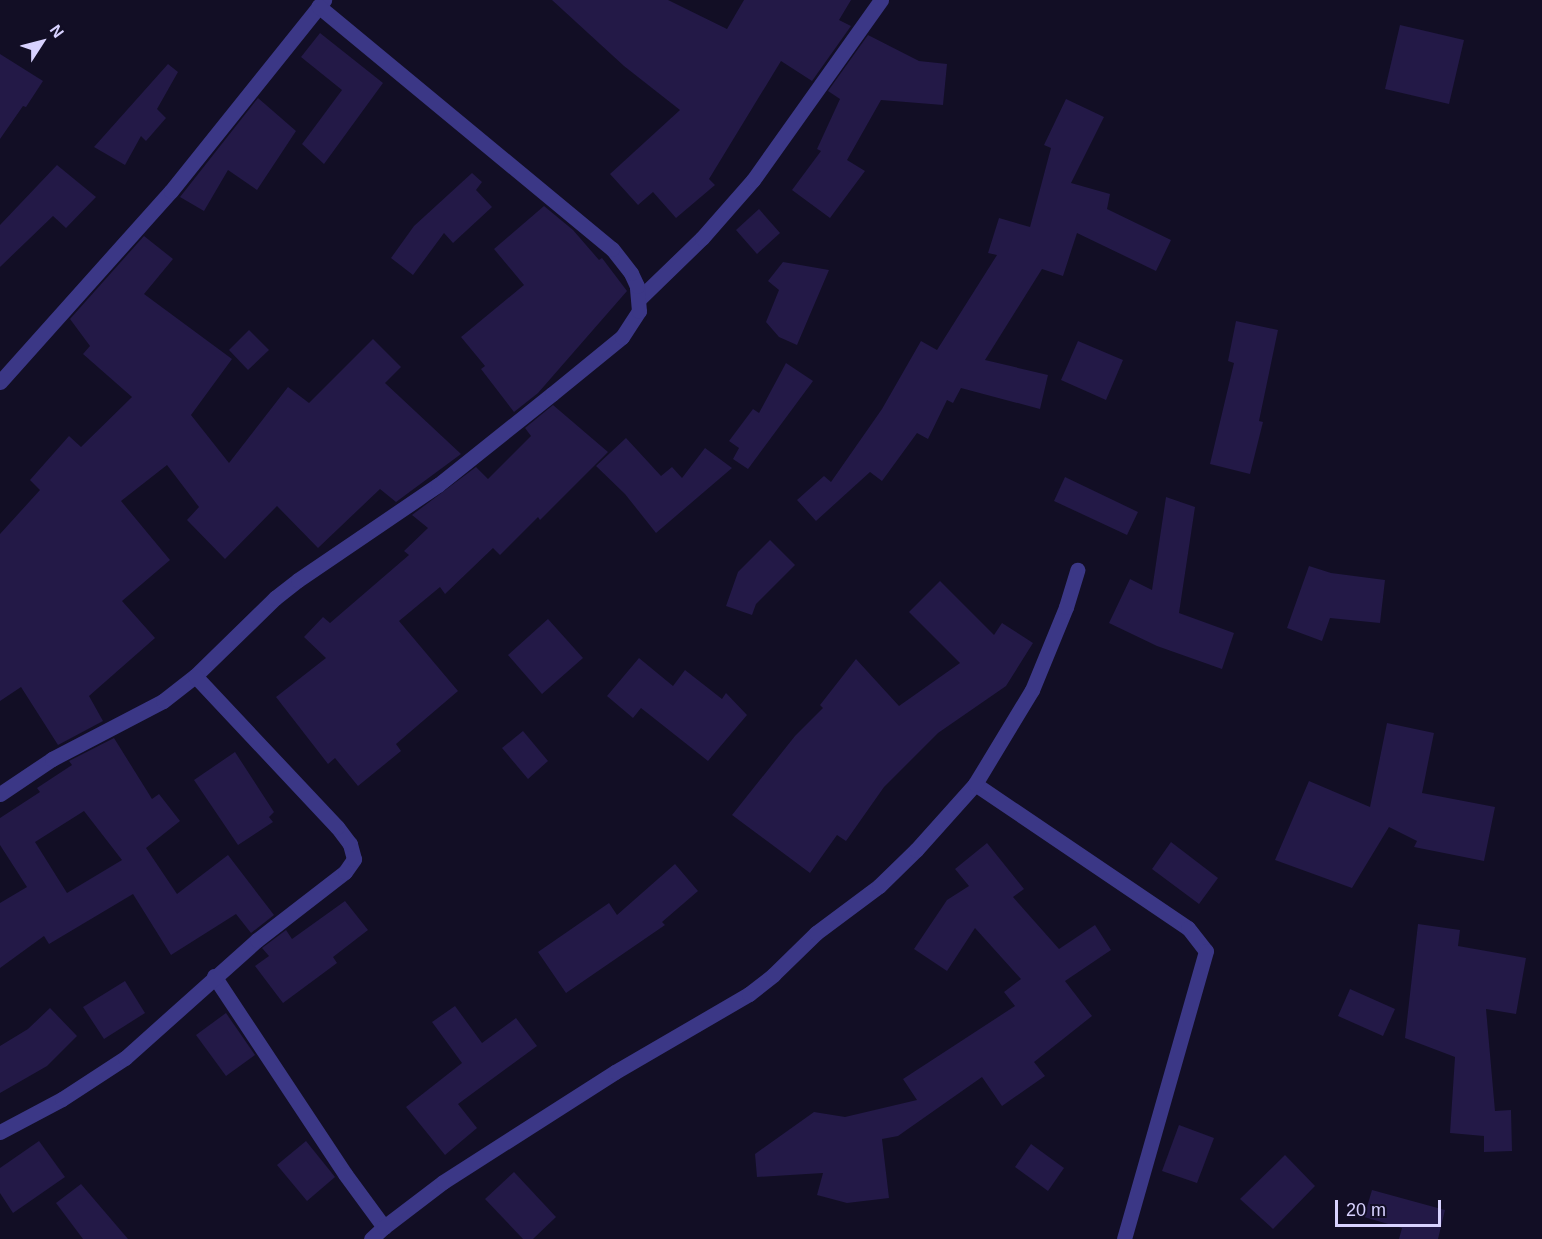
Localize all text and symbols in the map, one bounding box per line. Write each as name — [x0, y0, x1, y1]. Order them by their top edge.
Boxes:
north arrow — [12, 12, 72, 72]
text: N — [47, 21, 67, 41]
scale bar — [1338, 1188, 1444, 1226]
text: 20 m — [1346, 1200, 1386, 1220]

